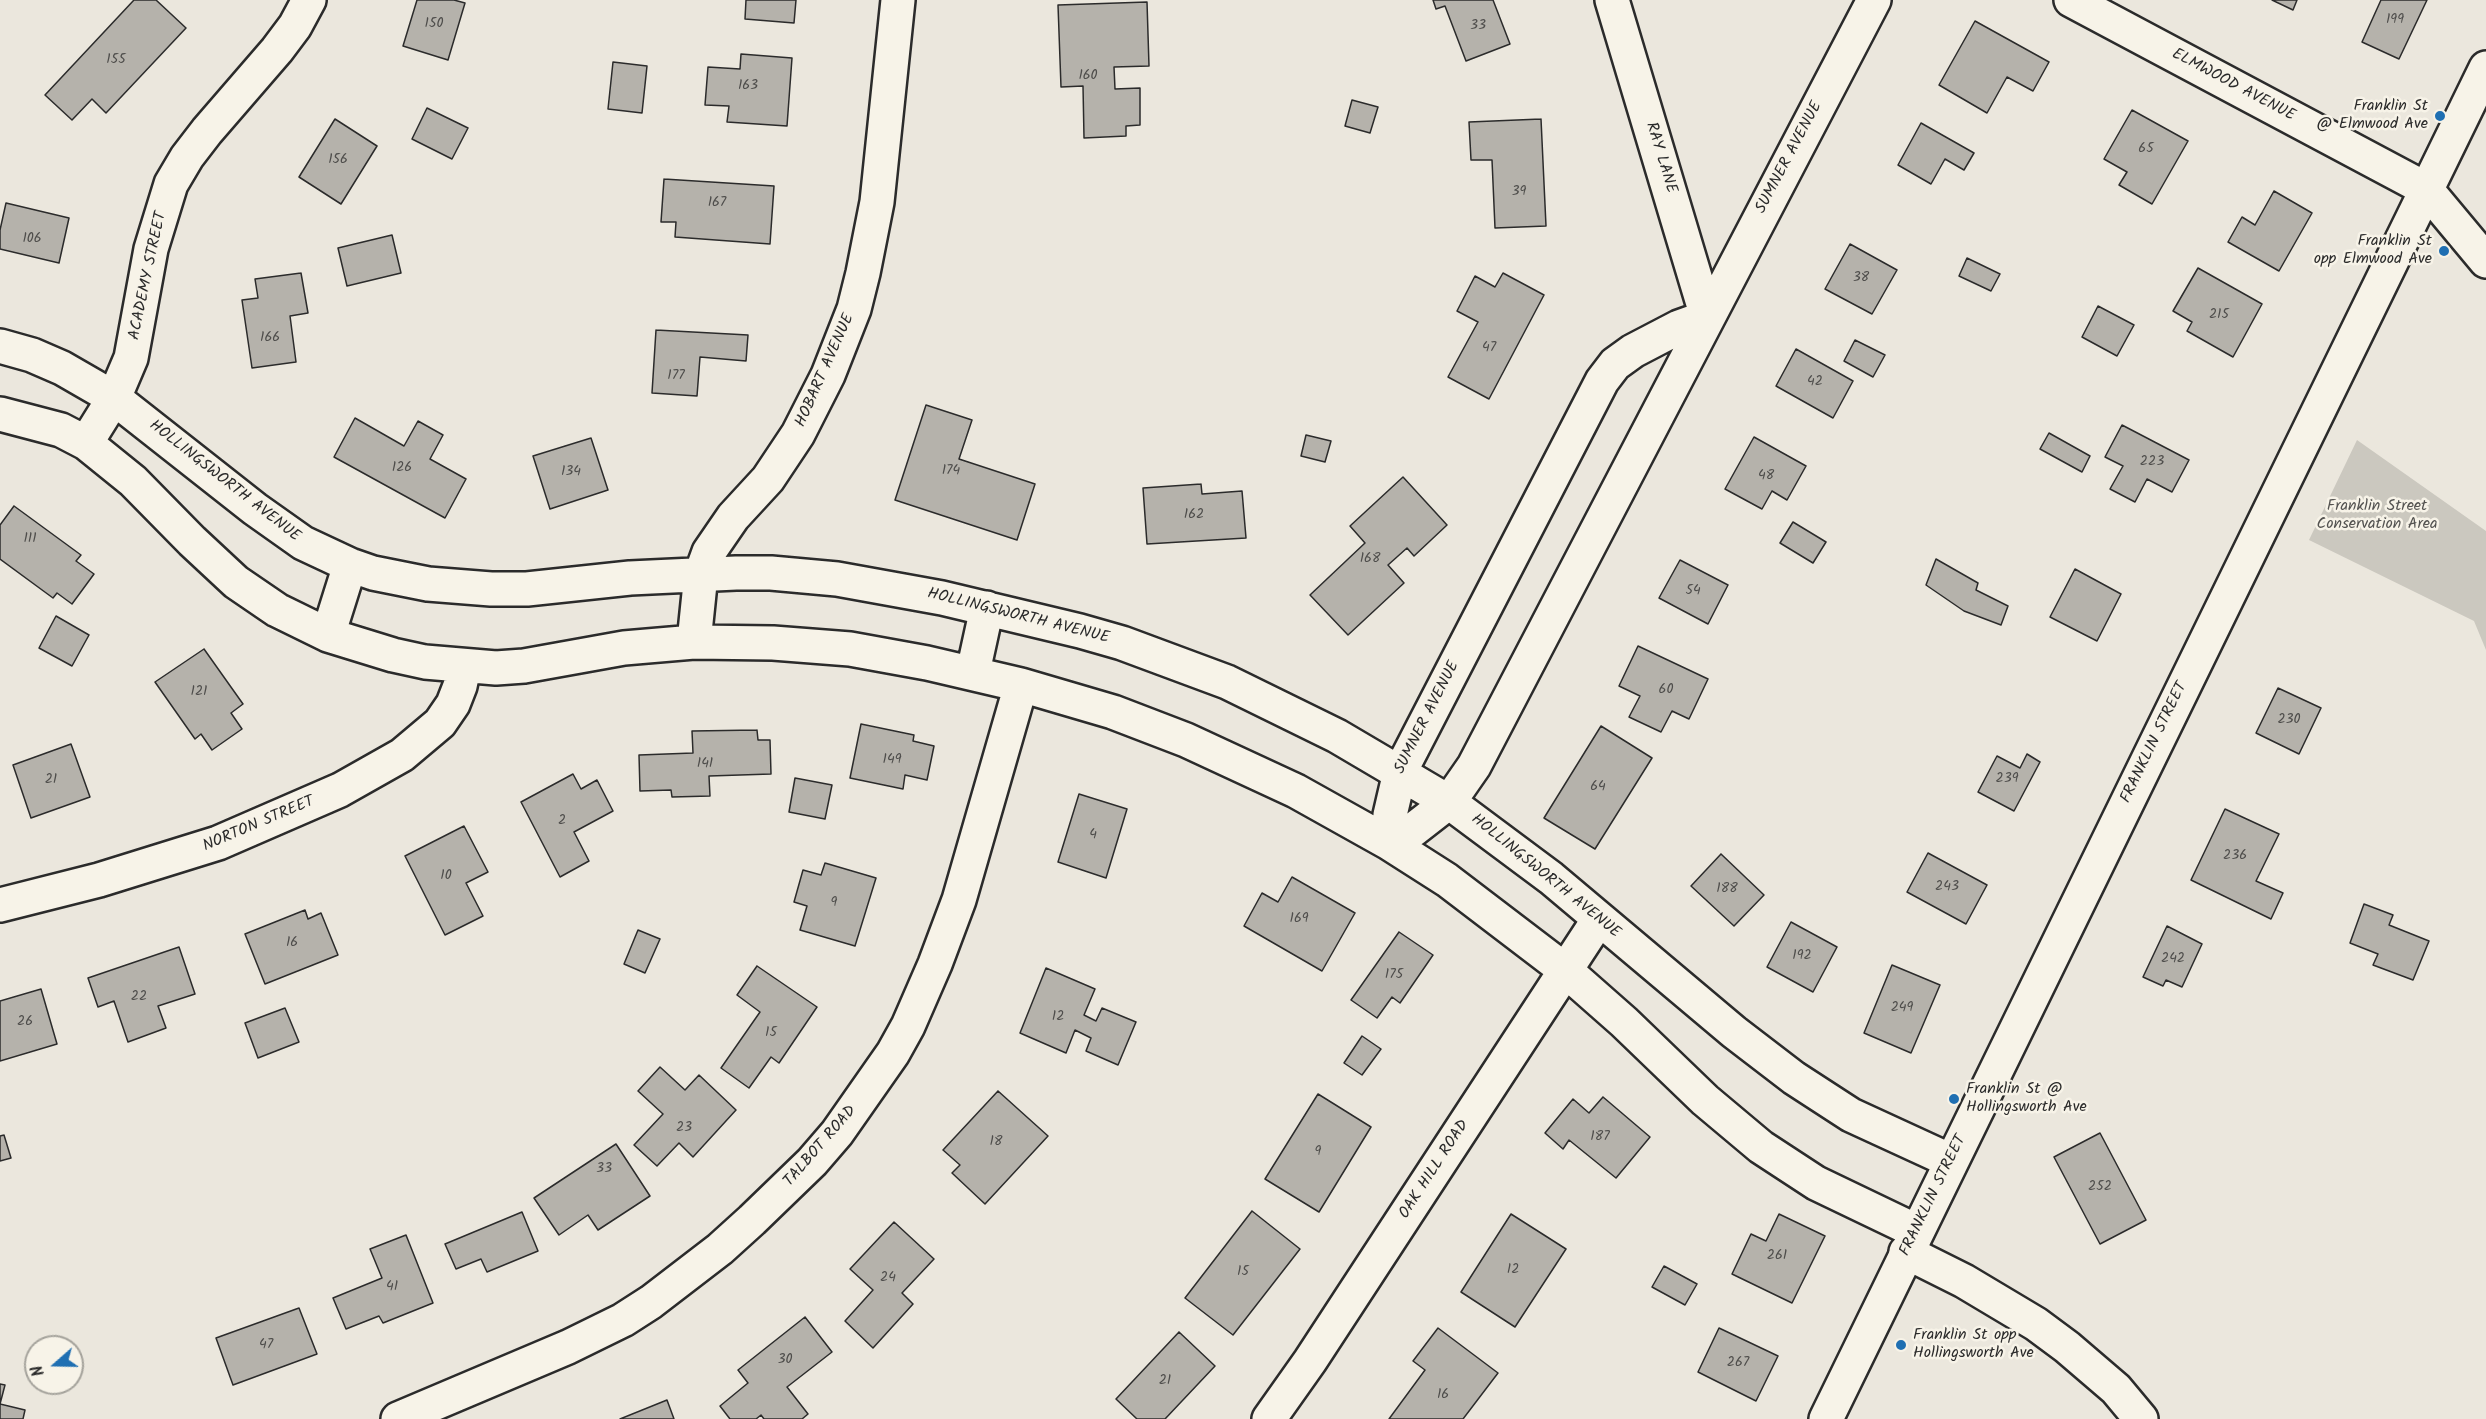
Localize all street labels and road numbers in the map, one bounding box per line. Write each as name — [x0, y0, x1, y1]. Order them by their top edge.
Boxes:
street label: ELMWOOD AVENUE — [2168, 45, 2298, 127]
street label: SUMNER AVENUE — [1752, 99, 1828, 217]
street label: RAY LANE — [1640, 120, 1680, 196]
street label: ACADEMY STREET — [126, 210, 172, 342]
street label: HOBART AVENUE — [792, 311, 860, 431]
street label: HOLLINGSWORTH AVENUE — [144, 417, 304, 547]
street label: HOLLINGSWORTH AVENUE — [925, 585, 1111, 649]
street label: SUMNER AVENUE — [1391, 658, 1465, 778]
street label: FRANKLIN STREET — [2117, 679, 2193, 807]
street label: NORTON STREET — [200, 793, 318, 857]
street label: HOLLINGSWORTH AVENUE — [1466, 811, 1624, 943]
street label: TALBOT ROAD — [781, 1103, 861, 1191]
street label: OAK HILL ROAD — [1396, 1117, 1474, 1223]
street label: FRANKLIN STREET — [1896, 1132, 1972, 1260]

